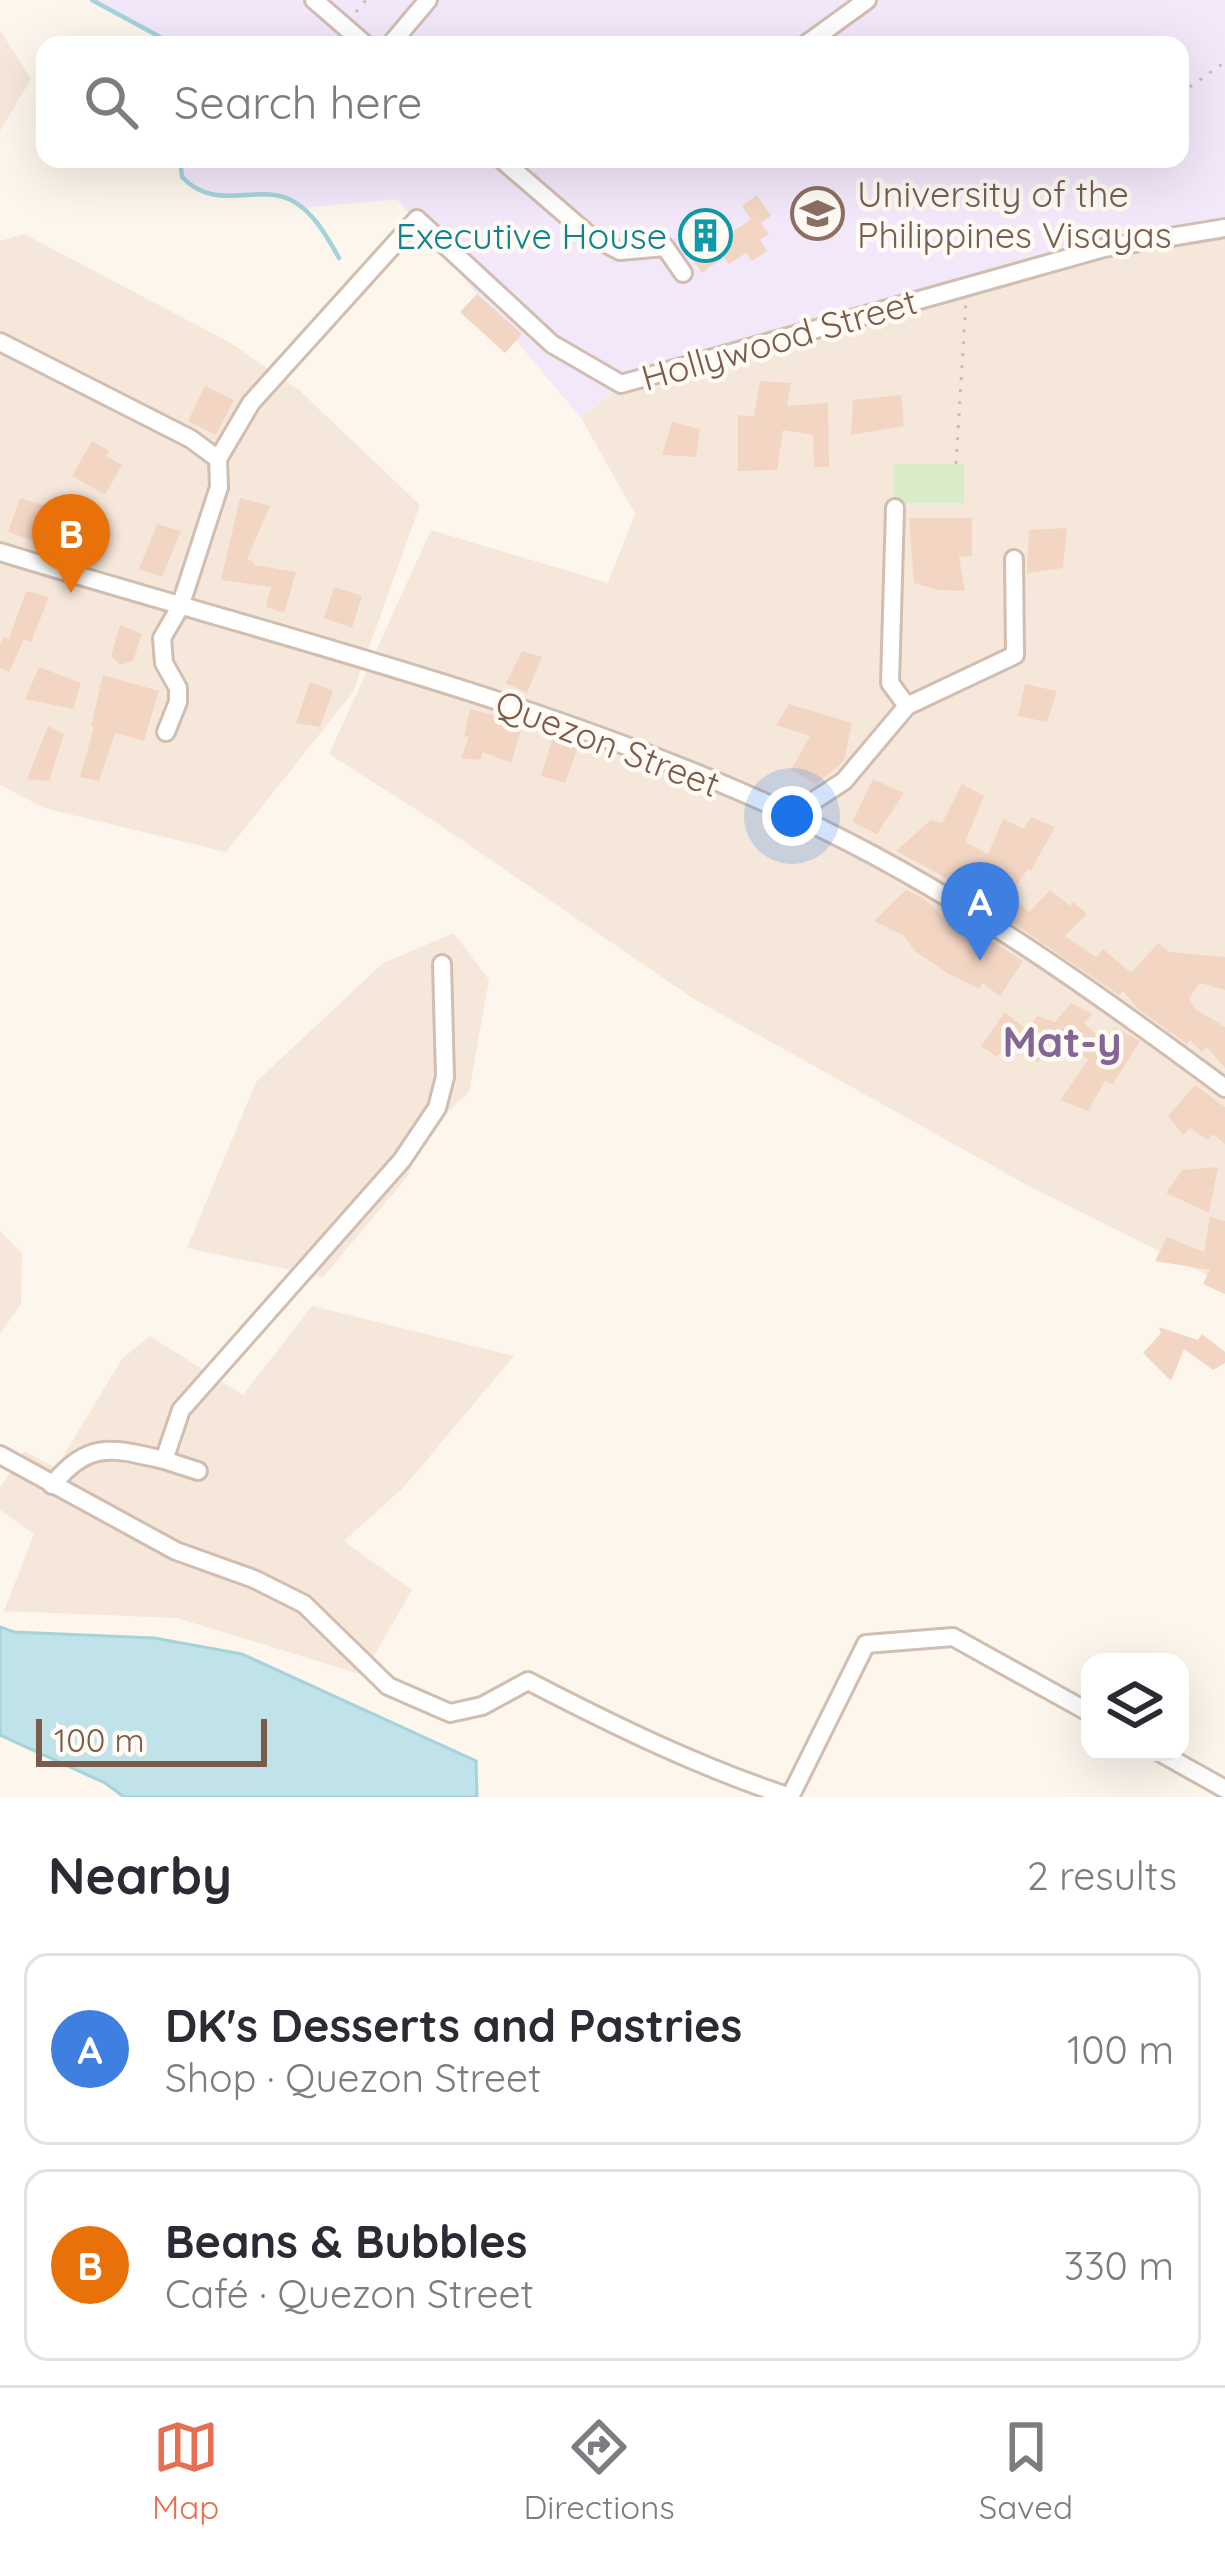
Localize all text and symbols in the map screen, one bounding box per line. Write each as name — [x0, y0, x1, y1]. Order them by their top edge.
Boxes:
search box — [36, 36, 1189, 168]
icon: search — [78, 69, 144, 135]
text: Search here — [174, 74, 422, 130]
place label: University of the Philippines Visayas — [857, 171, 1172, 257]
school or university icon: University of the Philippines Visayas — [790, 186, 846, 242]
building icon: Executive House — [678, 207, 734, 263]
place label: Executive House — [396, 213, 667, 258]
street label: Hollywood Street — [636, 278, 922, 400]
pin: B — [32, 494, 110, 593]
street label: Quezon Street — [490, 680, 726, 806]
your location — [762, 786, 822, 846]
pin: A — [941, 862, 1019, 961]
district label: Mat-y — [1002, 1015, 1122, 1068]
map controls — [1081, 1653, 1189, 1761]
button: layers — [1081, 1653, 1189, 1761]
scale bar — [36, 1713, 267, 1766]
text: 100 m — [54, 1719, 145, 1760]
text: Nearby — [48, 1843, 232, 1907]
text: 2 results — [1027, 1851, 1177, 1900]
text: DK's Desserts and Pastries — [165, 1997, 742, 2053]
text: A — [78, 2025, 102, 2074]
text: 100 m — [1067, 2025, 1174, 2074]
text: Shop · Quezon Street — [165, 2053, 541, 2102]
text: Beans & Bubbles — [165, 2213, 527, 2269]
text: B — [77, 2241, 103, 2290]
text: 330 m — [1064, 2241, 1174, 2290]
text: Café · Quezon Street — [165, 2269, 534, 2318]
tab: Map — [152, 2414, 219, 2527]
tab: Directions — [523, 2414, 675, 2527]
tab: Saved — [979, 2414, 1073, 2527]

